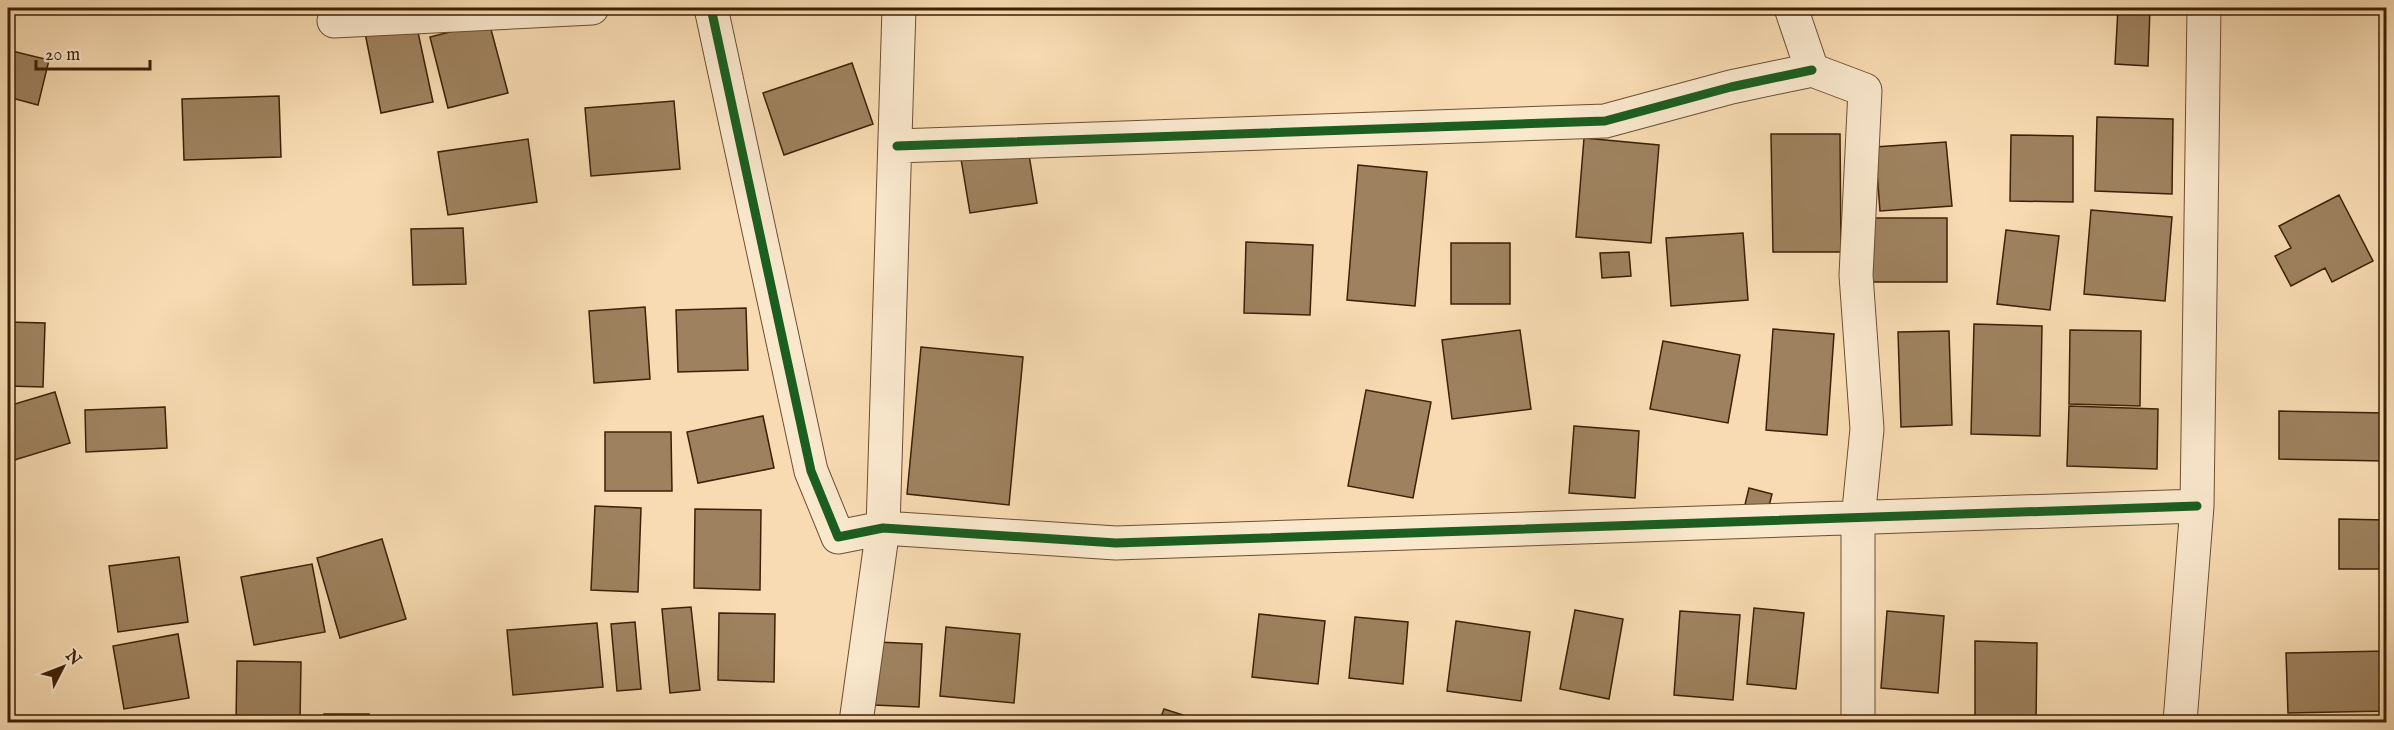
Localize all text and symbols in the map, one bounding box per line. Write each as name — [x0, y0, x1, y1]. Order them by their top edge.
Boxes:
scale bar — [36, 33, 150, 71]
text: 20 m — [45, 44, 80, 67]
north arrow — [33, 637, 93, 697]
text: N — [60, 646, 85, 670]

